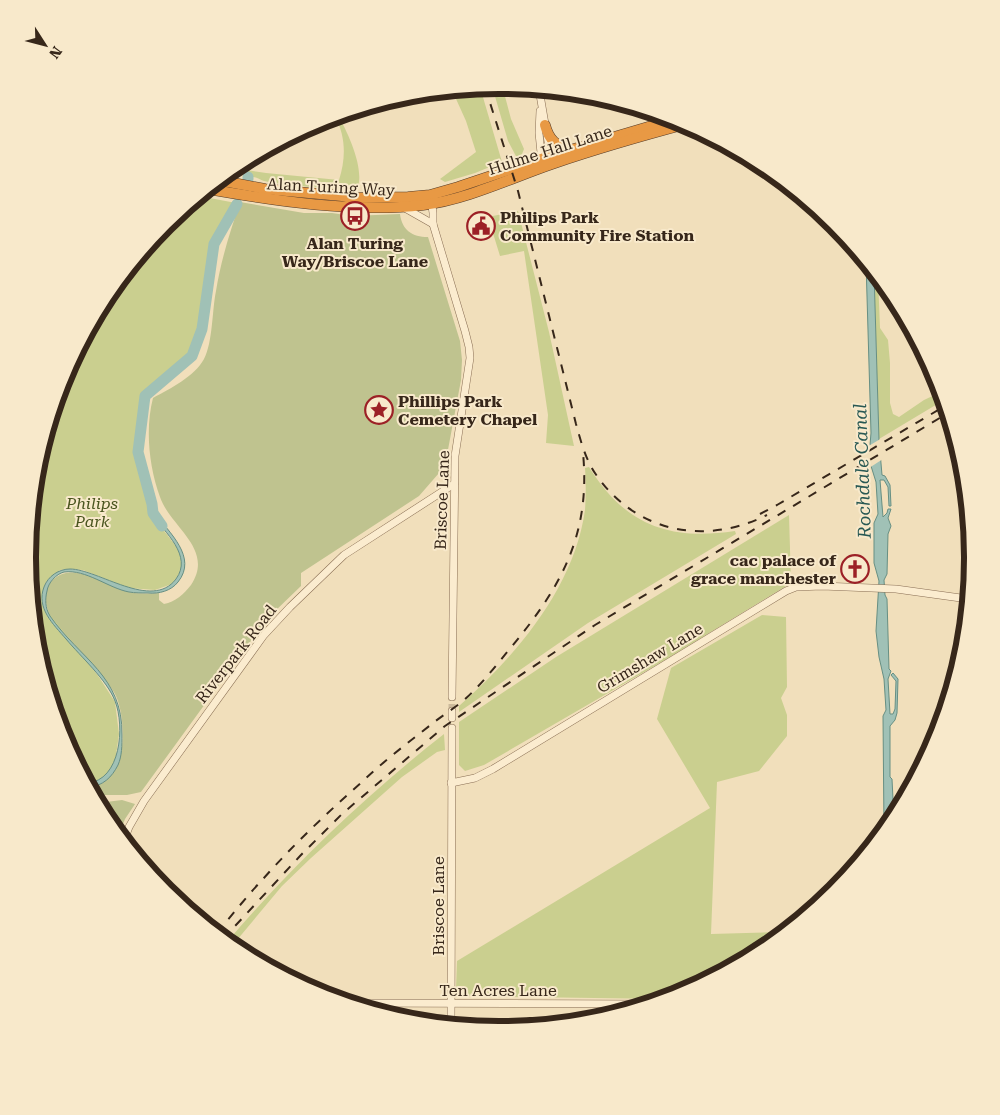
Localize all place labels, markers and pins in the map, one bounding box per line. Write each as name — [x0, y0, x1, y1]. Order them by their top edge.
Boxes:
bus stop icon: Alan Turing Way/Briscoe Lane — [340, 201, 370, 231]
place label: Philips Park Community Fire Station — [500, 208, 694, 245]
public building icon: Philips Park Community Fire Station — [466, 211, 496, 241]
place label: Alan Turing Way/Briscoe Lane — [282, 234, 428, 271]
place label: Phillips Park Cemetery Chapel — [398, 392, 538, 429]
place icon: Phillips Park Cemetery Chapel — [364, 395, 394, 425]
place label: cac palace of grace manchester — [690, 551, 837, 588]
church icon: cac palace of grace manchester — [840, 554, 870, 584]

